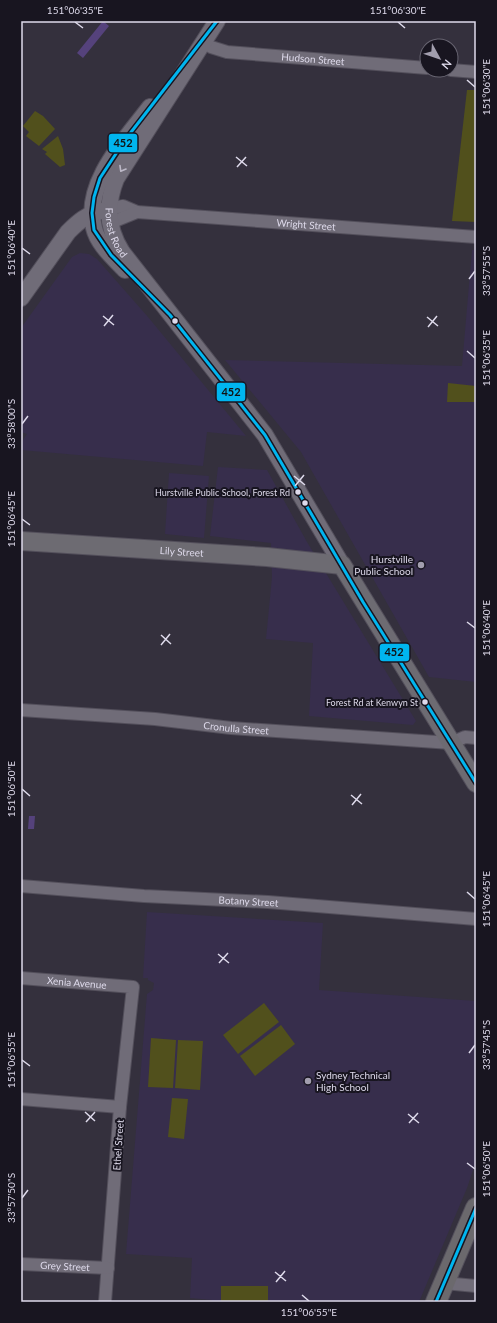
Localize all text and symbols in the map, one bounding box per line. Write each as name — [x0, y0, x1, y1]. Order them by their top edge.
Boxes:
text: 151°06'35"E — [47, 4, 103, 16]
text: 151°06'30"E — [370, 4, 426, 16]
north arrow — [419, 38, 459, 78]
street label: Hudson Street — [281, 50, 345, 67]
text: N — [439, 57, 455, 72]
text: 151°06'30"E — [480, 59, 492, 115]
line badge: 452 — [108, 133, 138, 153]
text: 452 — [113, 136, 133, 149]
one-way arrow — [119, 164, 126, 172]
street label: Forest Road — [103, 207, 130, 260]
street label: Wright Street — [276, 216, 336, 233]
text: 151°06'40"E — [5, 220, 17, 276]
text: 33°57'55"S — [480, 246, 492, 296]
unlabelled marker — [170, 316, 180, 326]
text: 151°06'35"E — [480, 330, 492, 386]
line badge: 452 — [216, 382, 246, 402]
text: 452 — [221, 385, 241, 398]
text: 33°58'00"S — [5, 399, 17, 449]
place label: Hurstville Public School, Forest Rd — [155, 487, 290, 498]
marker: Hurstville Public School, Forest Rd — [293, 487, 303, 497]
text: 151°06'45"E — [5, 491, 17, 547]
unlabelled marker — [300, 498, 310, 508]
street label: Lily Street — [159, 544, 204, 559]
place label: Hurstville Public School — [354, 553, 413, 577]
marker: Hurstville Public School — [416, 560, 426, 570]
text: 151°06'40"E — [480, 600, 492, 656]
line badge: 452 — [379, 643, 410, 662]
text: 452 — [384, 645, 404, 658]
place label: Forest Rd at Kenwyn St — [326, 697, 419, 708]
marker: Forest Rd at Kenwyn St — [420, 697, 430, 707]
street label: Cronulla Street — [203, 719, 270, 737]
text: 151°06'50"E — [5, 761, 17, 817]
text: 151°06'45"E — [480, 871, 492, 927]
street label: Botany Street — [218, 894, 279, 909]
street label: Xenia Avenue — [47, 974, 107, 991]
text: 33°57'45"S — [480, 1020, 492, 1070]
text: 151°06'55"E — [5, 1032, 17, 1088]
place label: Sydney Technical High School — [316, 1069, 390, 1093]
marker: Sydney Technical High School — [303, 1076, 313, 1086]
street label: Ethel Street — [110, 1119, 126, 1171]
text: 151°06'50"E — [480, 1141, 492, 1197]
text: 33°57'50"S — [5, 1173, 17, 1223]
street label: Grey Street — [40, 1259, 90, 1273]
text: 151°06'55"E — [281, 1306, 337, 1318]

